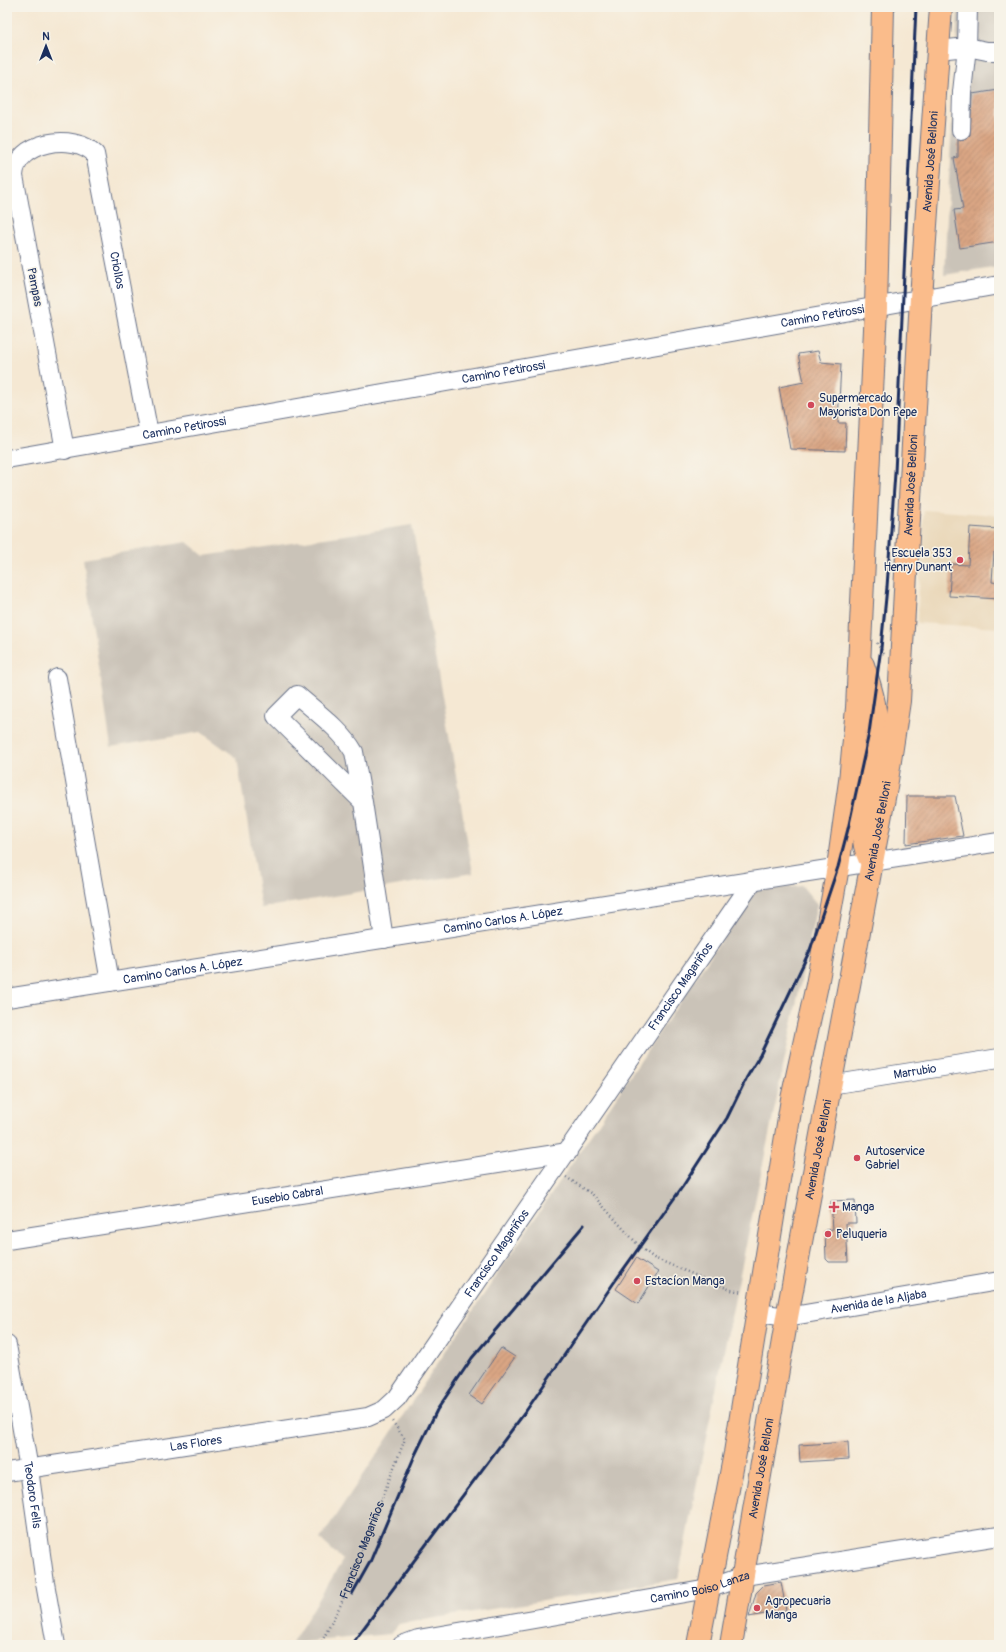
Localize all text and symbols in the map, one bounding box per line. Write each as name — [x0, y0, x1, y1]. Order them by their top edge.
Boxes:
north arrow — [26, 26, 66, 66]
text: N — [42, 30, 50, 43]
street label: Avenida José Belloni — [920, 111, 942, 213]
street label: Criollos — [106, 250, 128, 291]
street label: Pampas — [23, 267, 46, 308]
street label: Camino Petirossi — [780, 302, 866, 331]
street label: Camino Petirossi — [460, 358, 547, 387]
place label: Supermercado Mayorista Don Pepe — [819, 391, 917, 420]
marker: Supermercado Mayorista Don Pepe — [806, 400, 816, 410]
street label: Camino Petirossi — [141, 414, 227, 443]
street label: Avenida José Belloni — [901, 434, 922, 536]
place label: Escuela 353 Henry Dunant — [884, 546, 952, 575]
marker: Escuela 353 Henry Dunant — [955, 555, 965, 565]
street label: Avenida José Belloni — [862, 780, 895, 882]
street label: Camino Carlos A. López — [442, 904, 564, 937]
street label: Francisco Magariños — [645, 939, 717, 1034]
street label: Camino Carlos A. López — [122, 954, 244, 988]
street label: Marrubio — [892, 1061, 938, 1083]
street label: Avenida José Belloni — [802, 1098, 835, 1201]
place label: Autoservice Gabriel — [865, 1144, 925, 1173]
marker: Autoservice Gabriel — [852, 1153, 862, 1163]
street label: Eusebio Cabral — [251, 1183, 325, 1209]
place label: Manga — [842, 1200, 875, 1215]
marker: Manga — [829, 1202, 839, 1212]
street label: Francisco Magariños — [462, 1206, 533, 1300]
place label: Peluqueria — [836, 1227, 887, 1242]
marker: Peluqueria — [823, 1229, 833, 1239]
place label: Estacíon Manga — [645, 1274, 725, 1289]
marker: Estacíon Manga — [632, 1276, 642, 1286]
street label: Avenida de la Aljaba — [829, 1286, 928, 1318]
street label: Avenida José Belloni — [746, 1417, 778, 1520]
street label: Las Flores — [169, 1432, 223, 1455]
street label: Teodoro Fells — [20, 1460, 44, 1530]
street label: Francisco Magariños — [337, 1499, 388, 1601]
street label: Camino Boiso Lanza — [649, 1568, 751, 1607]
place label: Agropecuaria Manga — [765, 1594, 831, 1623]
marker: Agropecuaria Manga — [752, 1603, 762, 1613]

